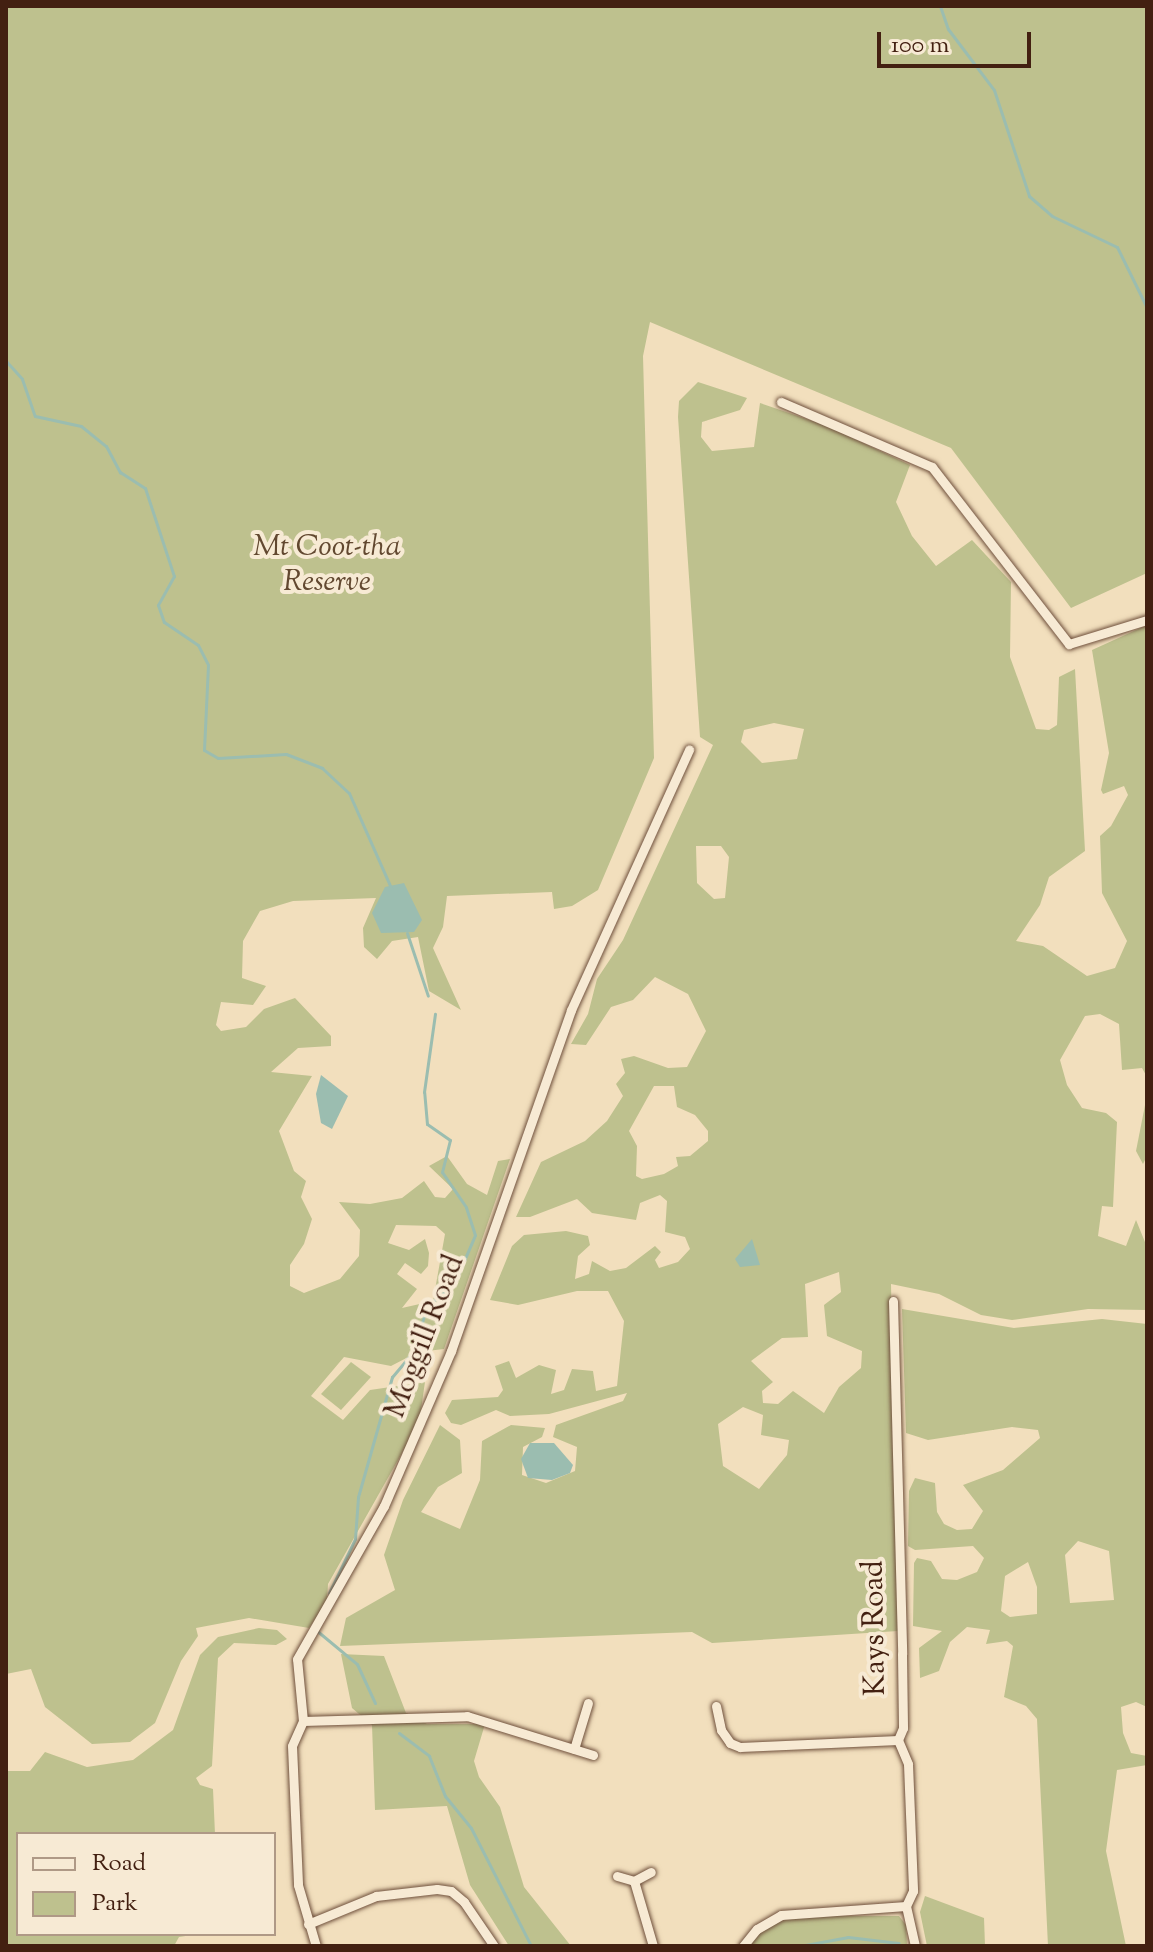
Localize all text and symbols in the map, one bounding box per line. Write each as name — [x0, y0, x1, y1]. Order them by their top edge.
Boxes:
scale bar — [881, 16, 1035, 66]
text: 100 m — [891, 29, 949, 63]
park label: Mt Coot-tha Reserve — [253, 530, 401, 600]
street label: Moggill Road — [378, 1250, 474, 1424]
street label: Kays Road — [857, 1560, 895, 1696]
legend — [16, 1832, 276, 1936]
text: Road — [92, 1847, 146, 1881]
text: Park — [92, 1887, 138, 1921]

